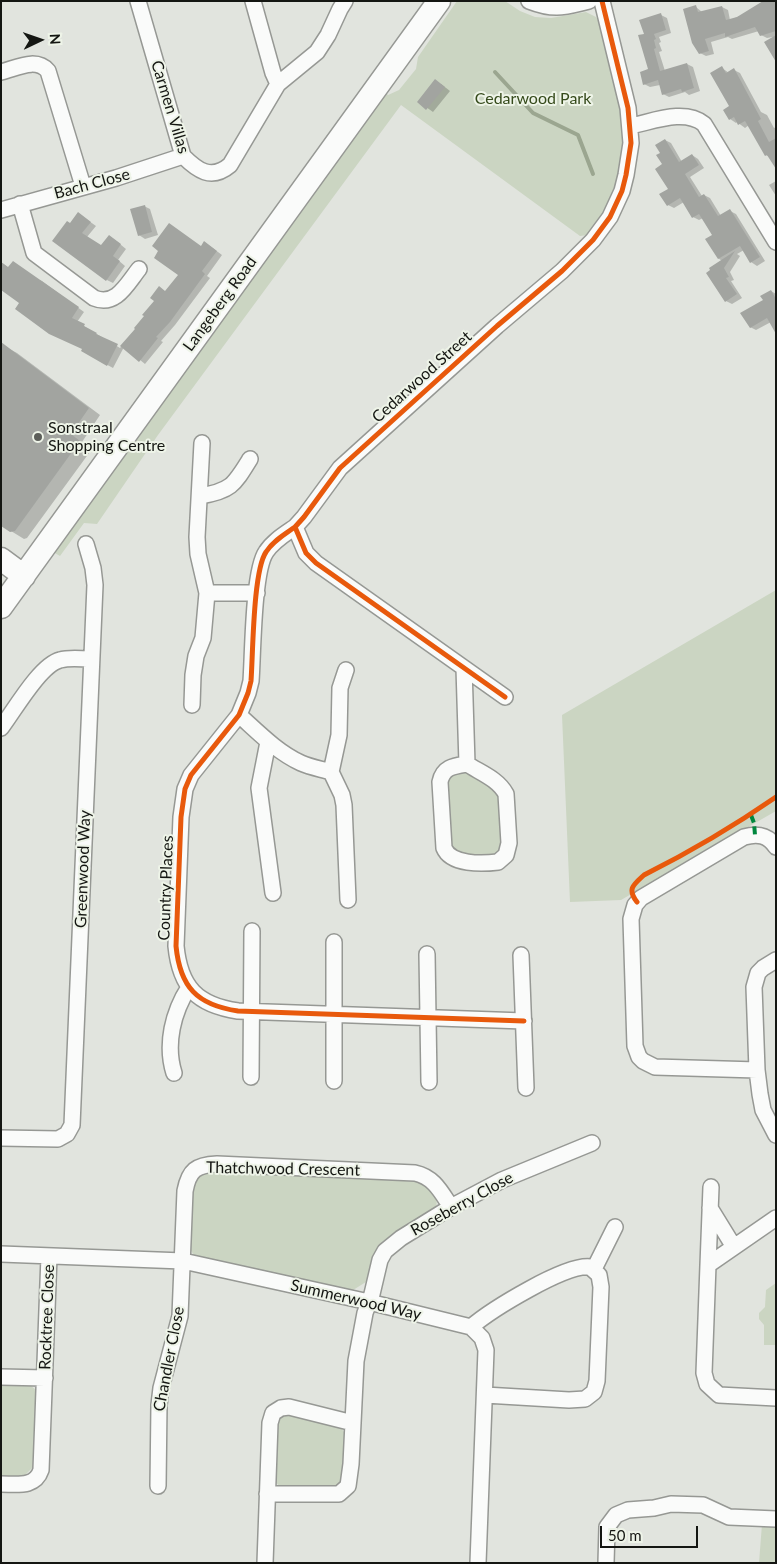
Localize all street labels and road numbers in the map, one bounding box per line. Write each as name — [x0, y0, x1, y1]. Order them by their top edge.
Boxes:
street label: Carmen Villas — [147, 58, 193, 156]
street label: Bach Close — [52, 165, 132, 203]
street label: Langeberg Road — [179, 253, 261, 355]
street label: Cedarwood Street — [368, 327, 476, 427]
street label: Greenwood Way — [71, 810, 95, 928]
street label: Country Places — [155, 835, 177, 941]
street label: Thatchwood Crescent — [206, 1158, 360, 1180]
street label: Roseberry Close — [407, 1168, 517, 1240]
street label: Rocktree Close — [36, 1264, 58, 1370]
street label: Summerwood Way — [289, 1276, 423, 1324]
street label: Chandler Close — [149, 1305, 189, 1413]

